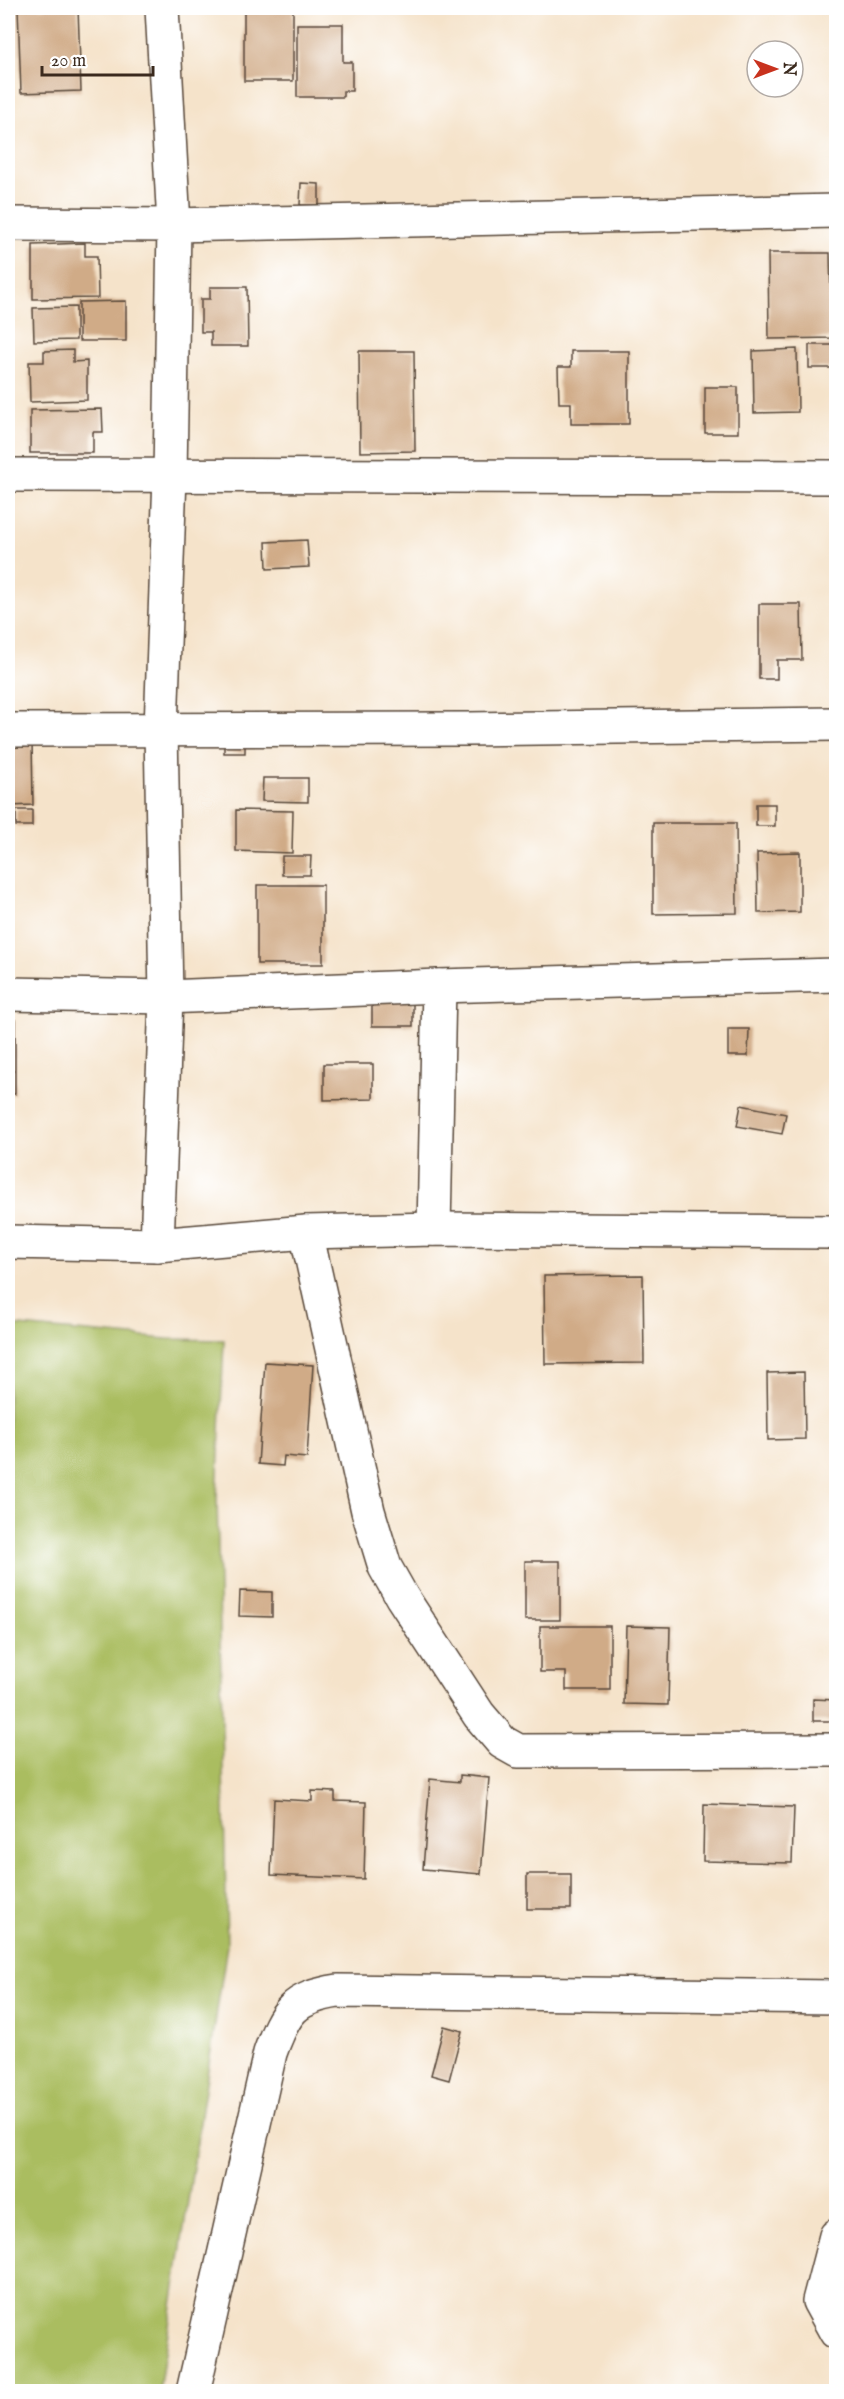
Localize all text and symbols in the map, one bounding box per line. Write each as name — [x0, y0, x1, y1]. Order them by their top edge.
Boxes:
scale bar — [42, 39, 153, 77]
north arrow — [745, 39, 805, 99]
text: 20 m — [51, 50, 86, 73]
text: N — [778, 61, 798, 76]

